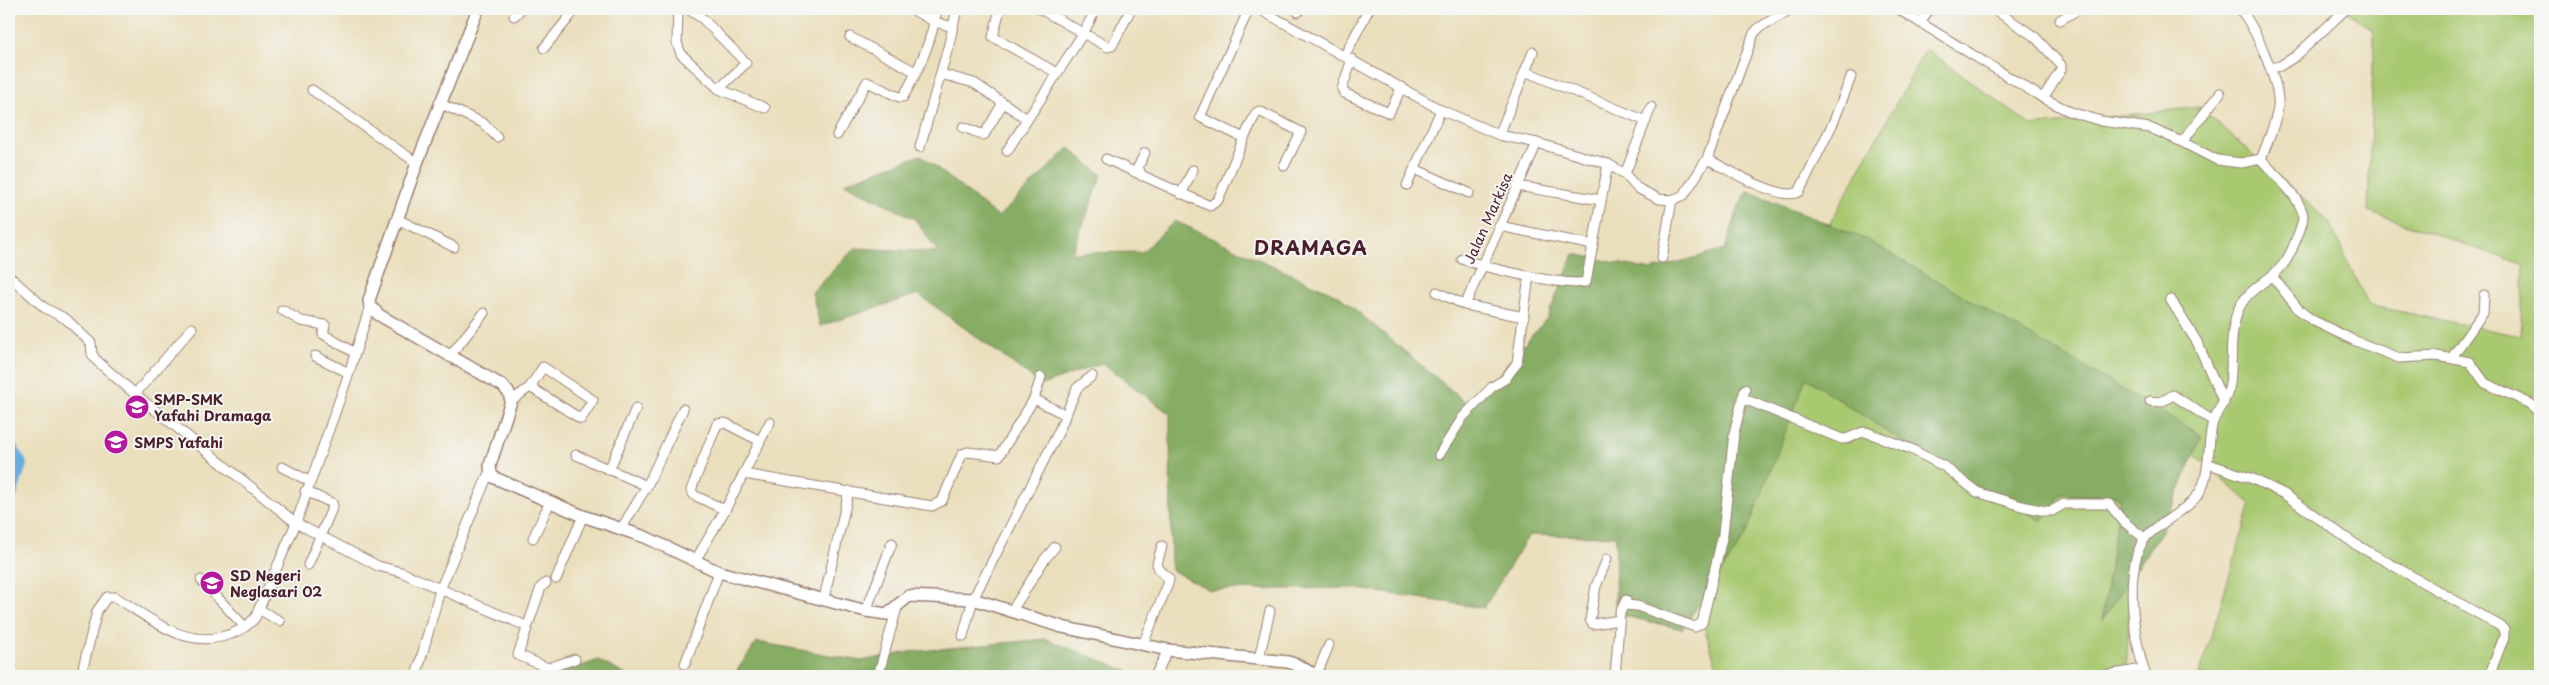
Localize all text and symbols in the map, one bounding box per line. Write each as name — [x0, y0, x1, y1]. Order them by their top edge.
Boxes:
street label: Jalan Markisa — [1458, 169, 1518, 267]
district label: DRAMAGA — [1254, 233, 1368, 261]
place label: SMP-SMK Yafahi Dramaga — [154, 389, 272, 426]
school or university icon: SMP-SMK Yafahi Dramaga — [124, 394, 150, 420]
school or university icon: SMPS Yafahi — [103, 429, 129, 455]
place label: SMPS Yafahi — [134, 432, 223, 453]
place label: SD Negeri Neglasari 02 — [230, 565, 322, 602]
school or university icon: SD Negeri Neglasari 02 — [199, 570, 225, 596]

